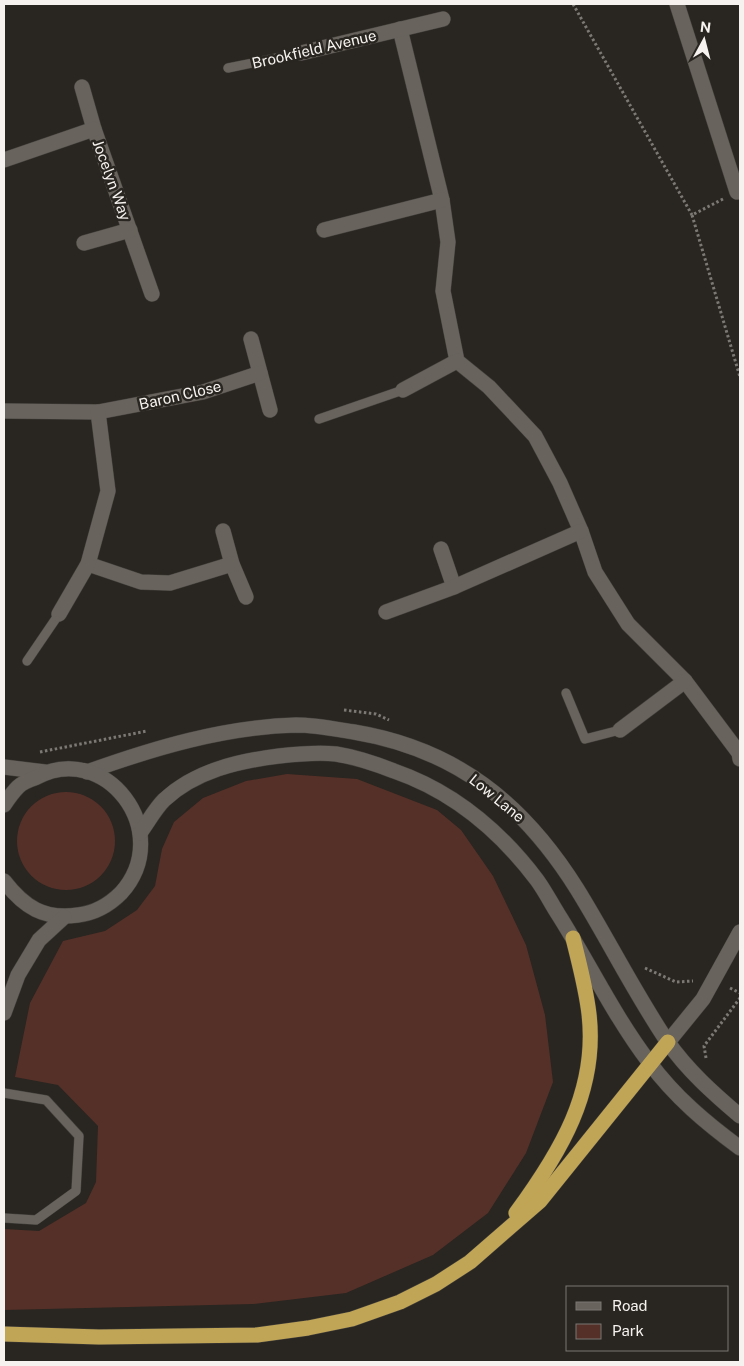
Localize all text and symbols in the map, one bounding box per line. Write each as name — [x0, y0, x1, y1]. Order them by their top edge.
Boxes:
north arrow — [679, 15, 729, 65]
text: N — [699, 18, 712, 36]
street label: Brookfield Avenue — [250, 26, 378, 72]
street label: Jocelyn Way — [90, 137, 134, 223]
street label: Baron Close — [137, 377, 223, 413]
street label: Low Lane — [466, 771, 528, 825]
legend — [566, 1286, 729, 1351]
text: Road — [612, 1297, 648, 1314]
text: Park — [612, 1322, 644, 1339]

